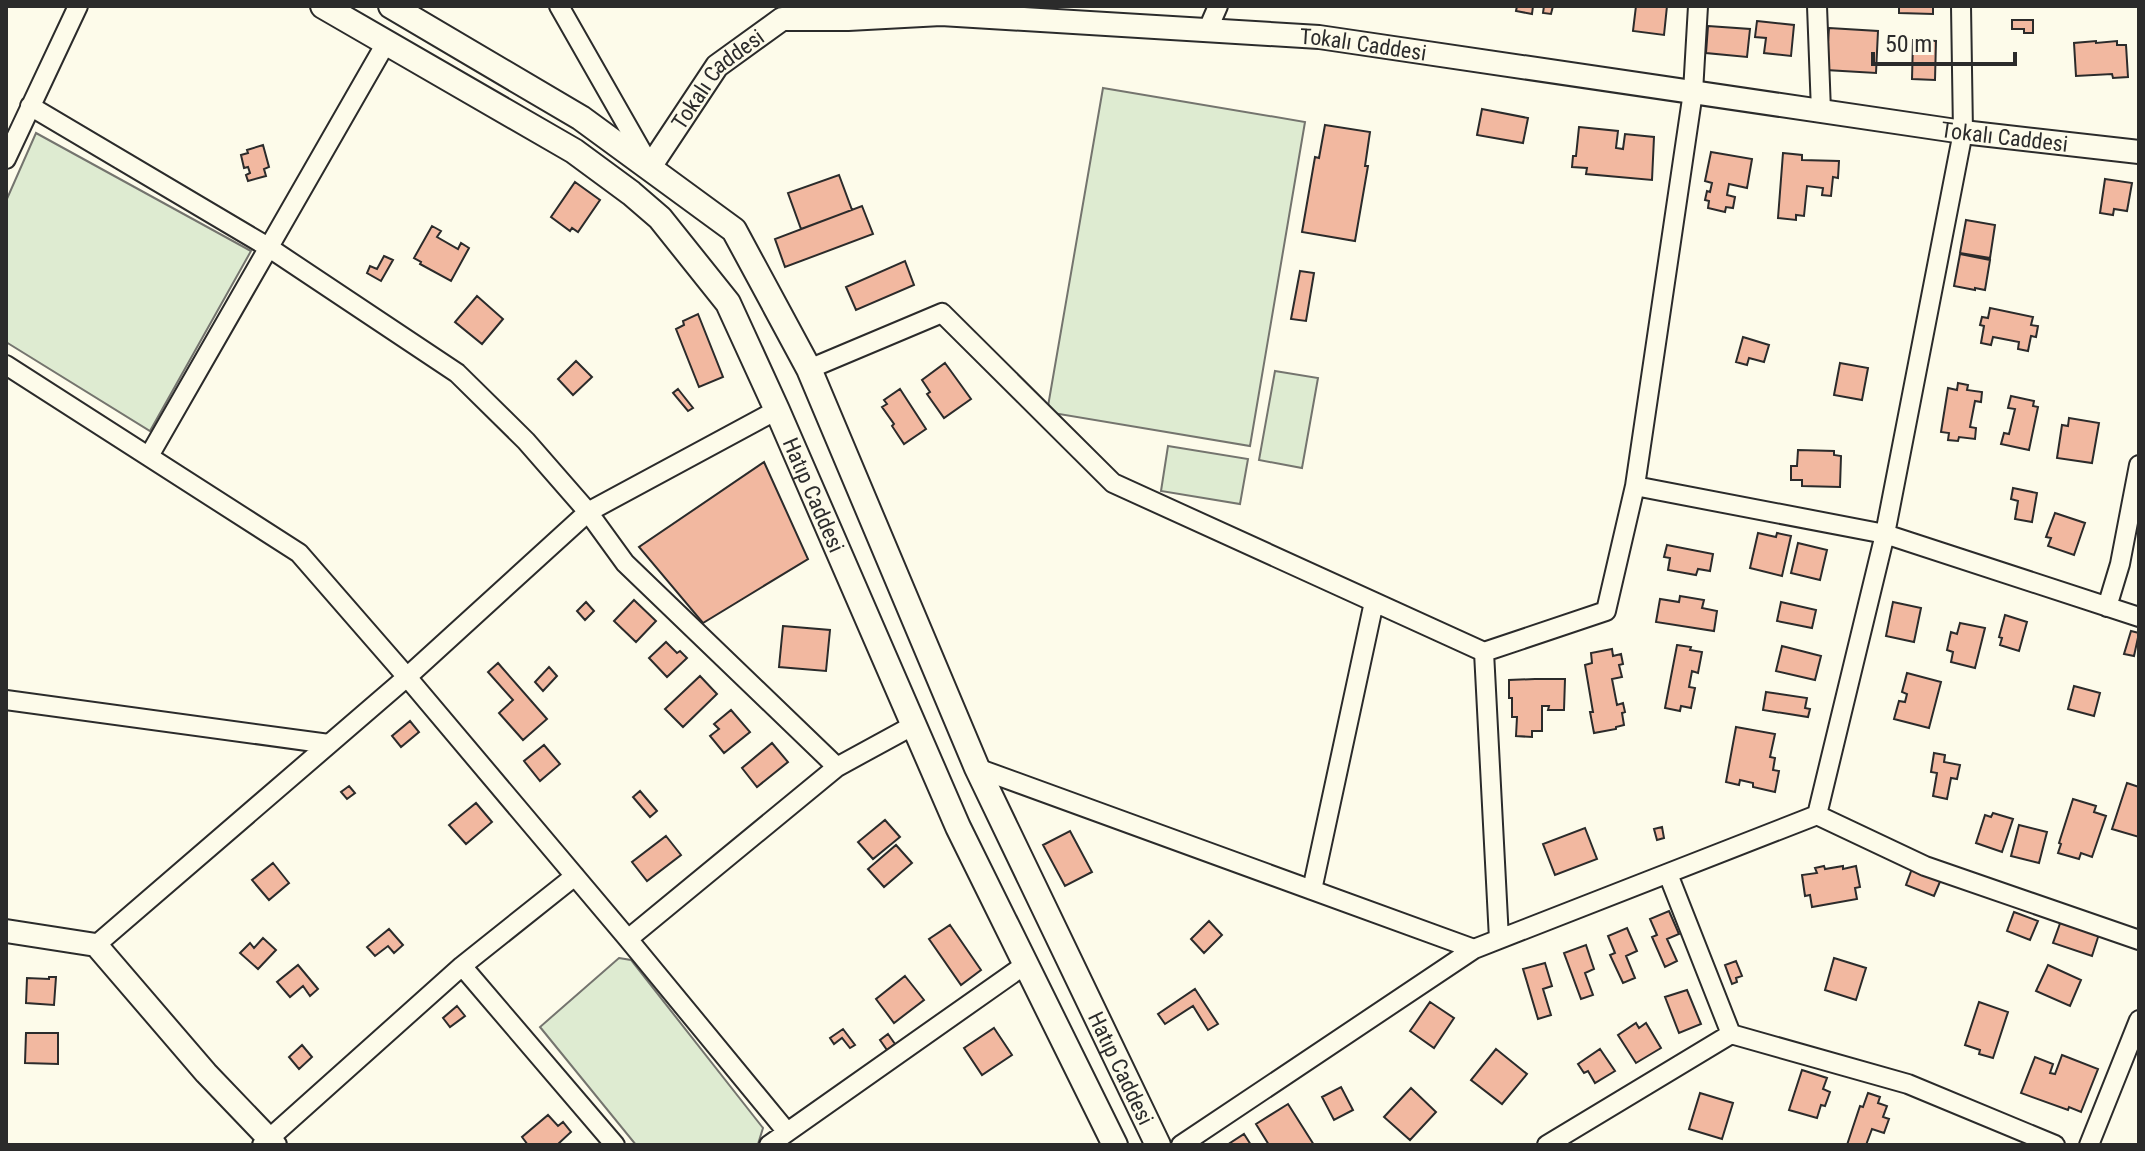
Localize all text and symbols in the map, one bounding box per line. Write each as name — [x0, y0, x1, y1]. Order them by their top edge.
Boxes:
scale bar — [1873, 16, 2015, 66]
street label: Tokalı Caddesi — [1299, 23, 1428, 65]
street label: Tokalı Caddesi — [666, 24, 769, 134]
text: 50 m — [1885, 30, 1932, 58]
street label: Tokalı Caddesi — [1939, 116, 2069, 156]
street label: Hatıp Caddesi — [778, 434, 850, 556]
street label: Hatıp Caddesi — [1083, 1008, 1159, 1129]

